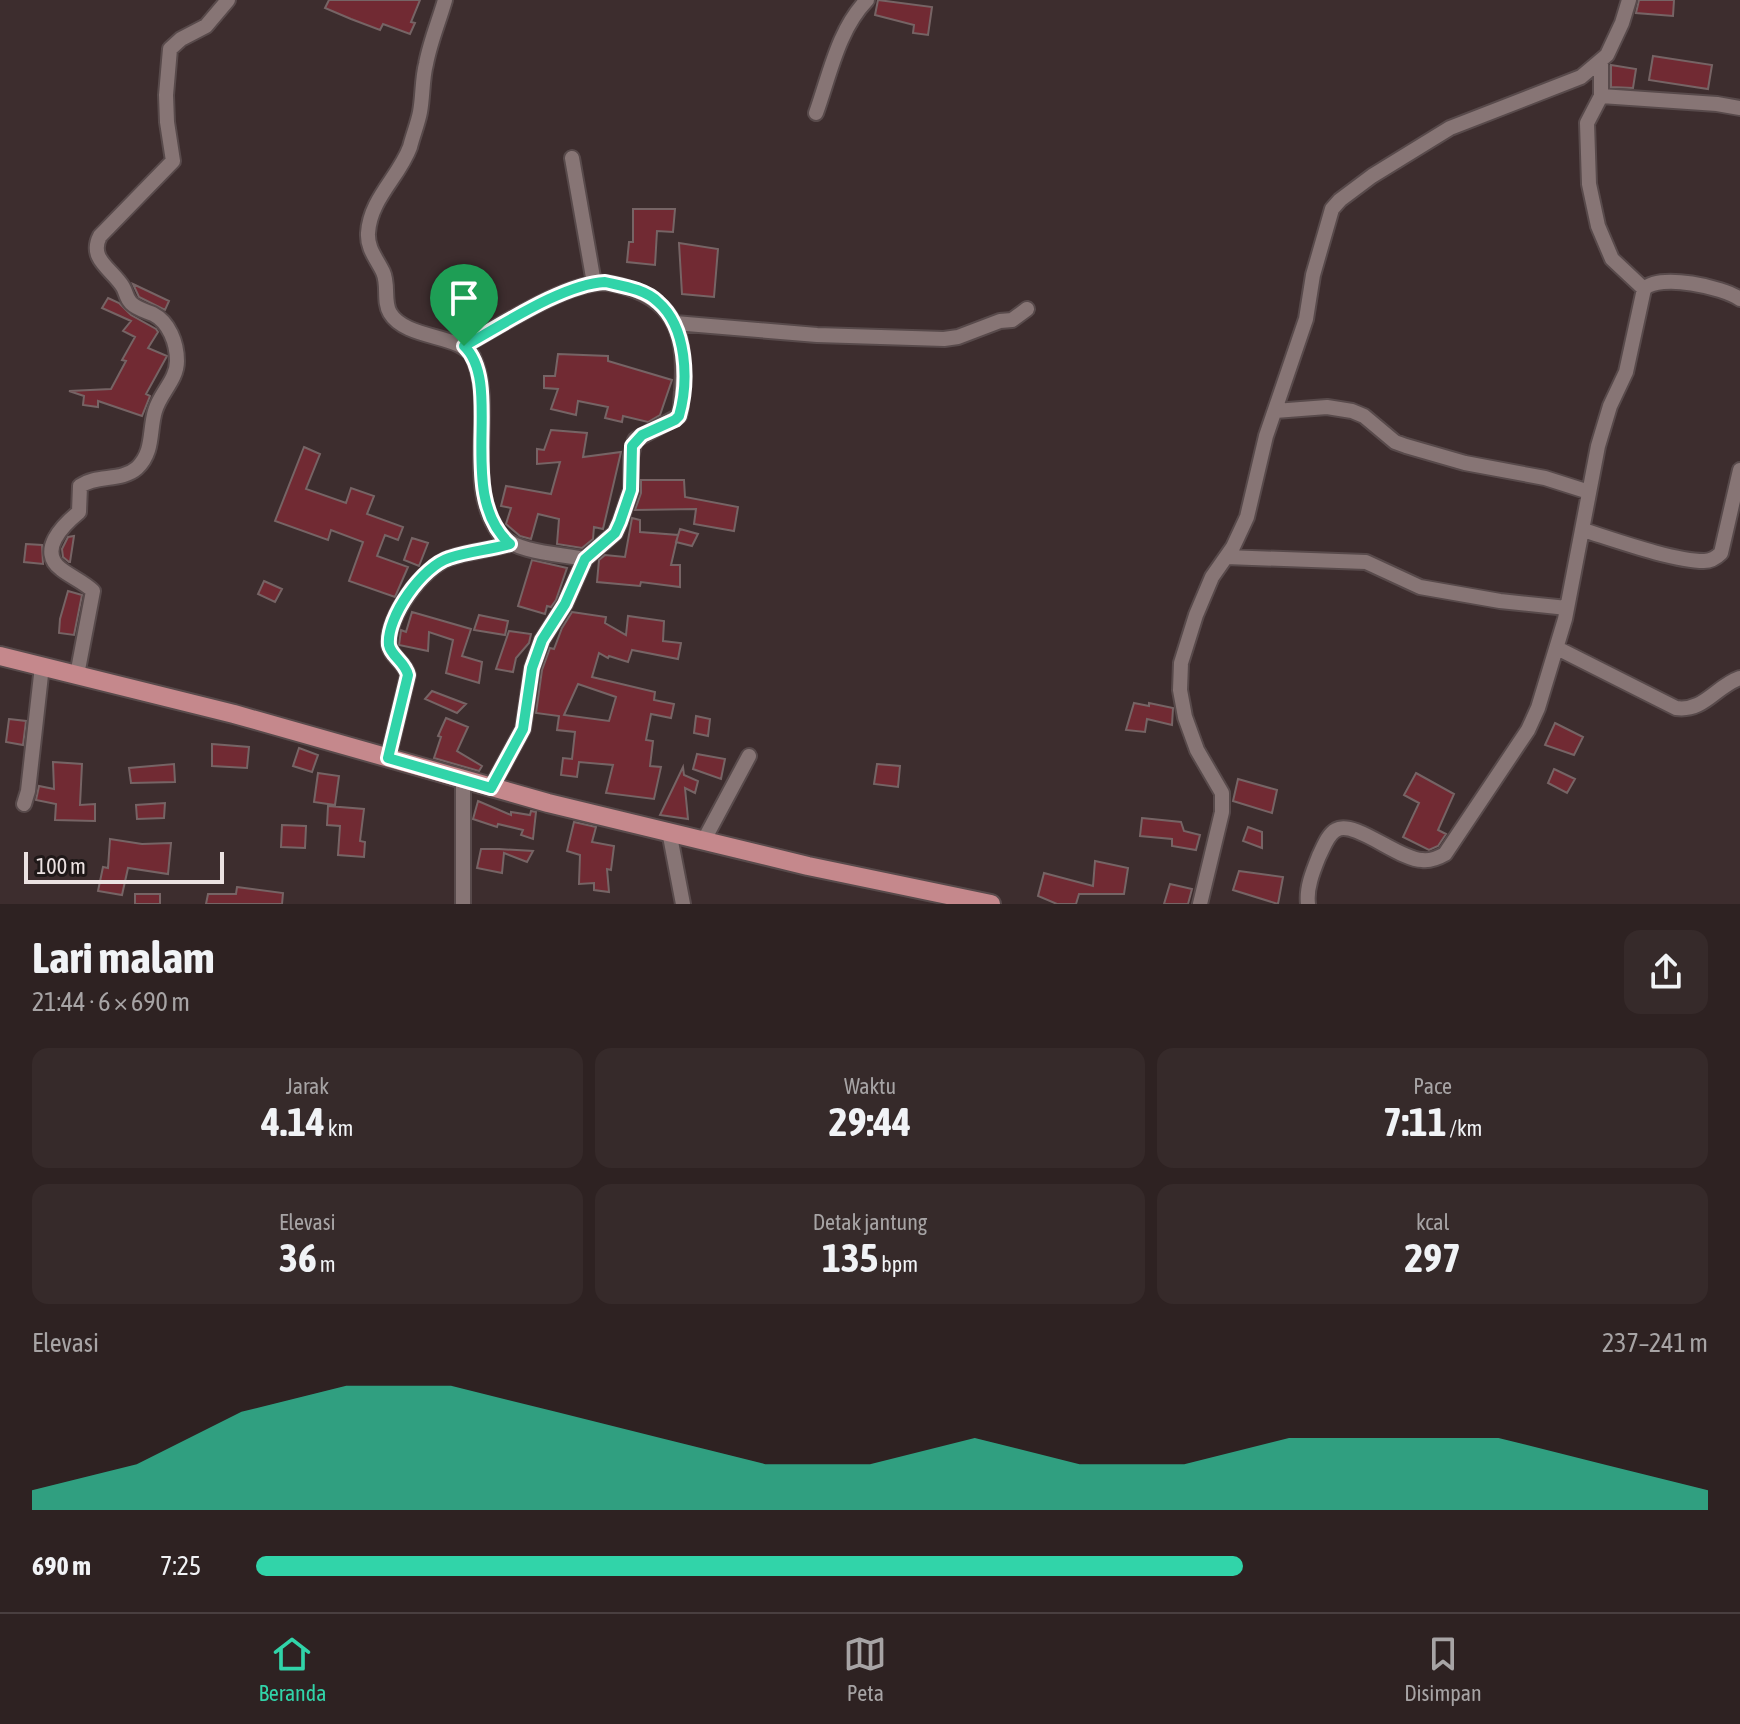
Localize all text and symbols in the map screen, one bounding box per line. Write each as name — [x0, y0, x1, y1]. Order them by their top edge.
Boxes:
pin — [430, 264, 498, 346]
icon: arrive — [442, 276, 486, 320]
scale bar — [24, 848, 224, 884]
text: 100 m — [36, 853, 86, 879]
button: share — [1624, 930, 1708, 1014]
text: Lari malam — [32, 932, 215, 982]
text: 21:44 · 6 × 690 m — [32, 987, 190, 1017]
text: Jarak — [286, 1073, 329, 1099]
text: Waktu — [844, 1073, 896, 1099]
text: Pace — [1413, 1073, 1452, 1099]
text: 4.14 — [261, 1099, 325, 1144]
text: 29:44 — [829, 1099, 911, 1144]
text: 7:11 — [1383, 1099, 1446, 1144]
text: km — [325, 1115, 353, 1141]
text: /km — [1446, 1115, 1482, 1141]
text: Elevasi — [279, 1209, 336, 1235]
text: Detak jantung — [813, 1209, 927, 1235]
text: kcal — [1416, 1209, 1449, 1235]
text: 36 — [279, 1235, 317, 1280]
text: 135 — [822, 1235, 878, 1280]
text: 297 — [1404, 1235, 1461, 1280]
text: m — [317, 1251, 336, 1277]
text: bpm — [878, 1251, 918, 1277]
text: Elevasi — [32, 1328, 99, 1358]
text: 237–241 m — [1602, 1328, 1708, 1358]
text: 690 m — [32, 1551, 91, 1581]
text: 7:25 — [160, 1551, 201, 1581]
tab: Beranda — [258, 1632, 326, 1706]
tab: Peta — [843, 1632, 887, 1706]
tab: Disimpan — [1404, 1632, 1482, 1706]

